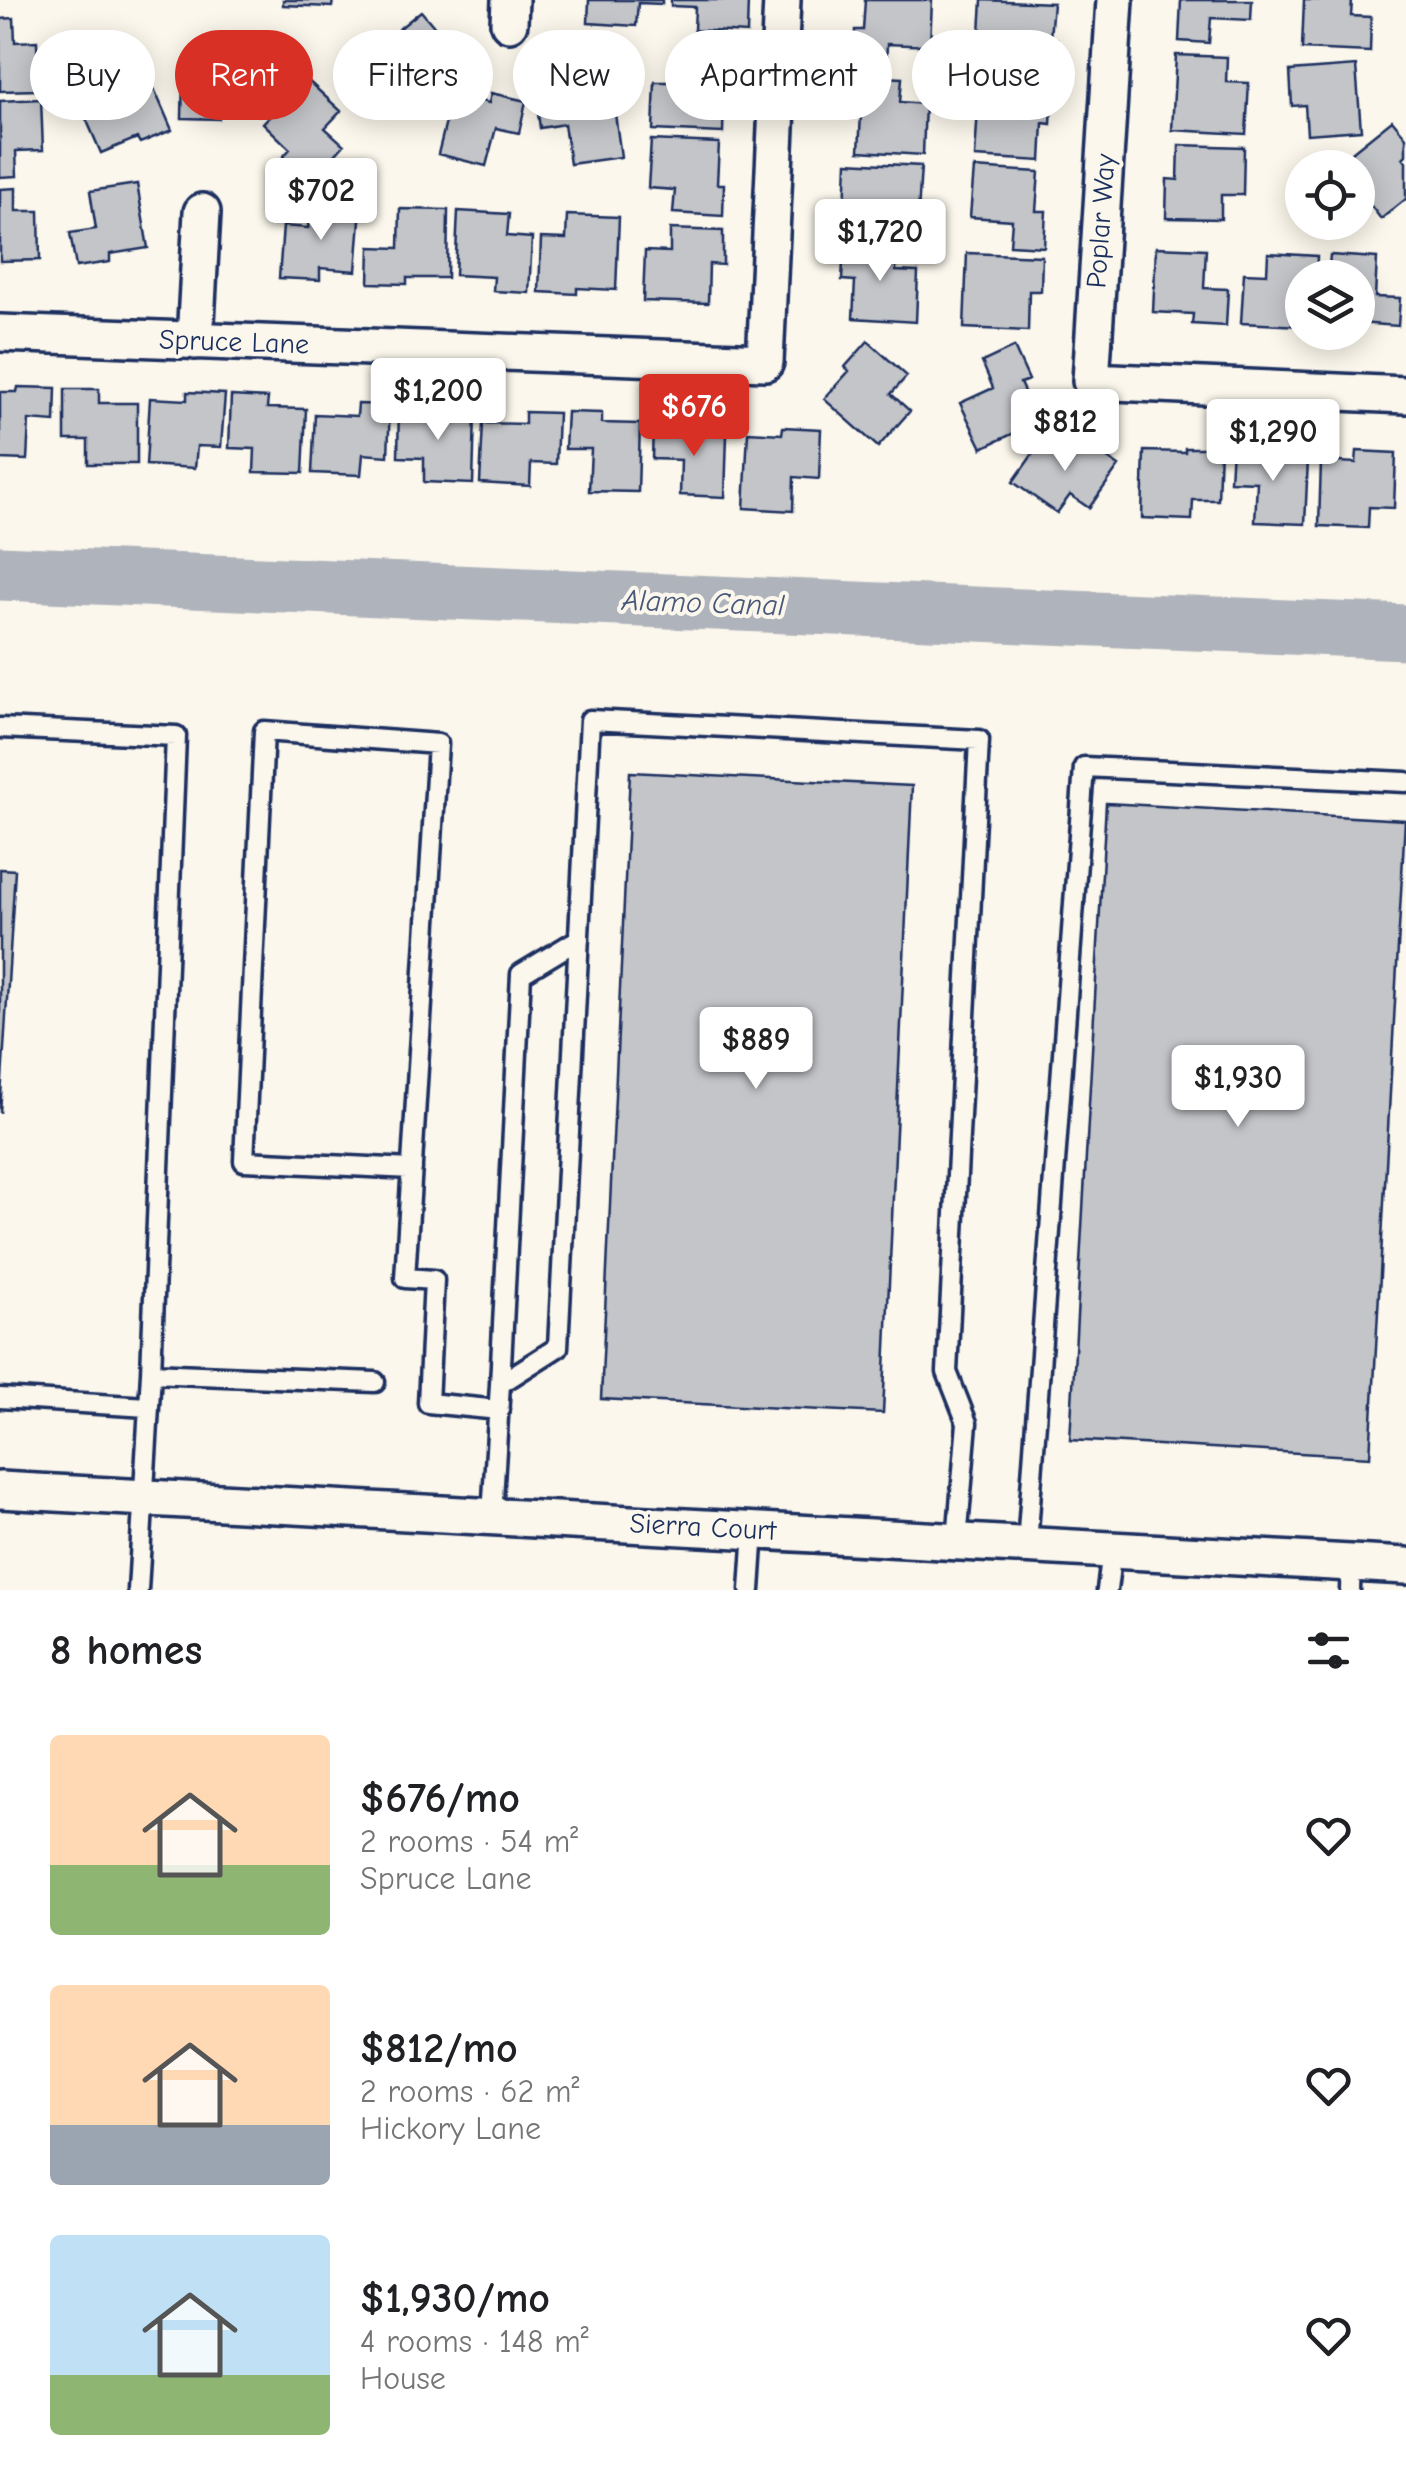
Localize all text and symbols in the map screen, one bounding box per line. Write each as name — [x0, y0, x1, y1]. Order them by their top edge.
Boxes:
chip: Buy — [30, 30, 155, 120]
chip: Rent — [175, 30, 313, 120]
chip: Filters — [333, 30, 493, 120]
chip: New — [513, 30, 645, 120]
chip: Apartment — [665, 30, 892, 120]
chip: House — [912, 30, 1075, 120]
map controls — [1285, 150, 1375, 350]
button: locate — [1285, 150, 1375, 240]
street label: Poplar Way — [1080, 152, 1122, 289]
pin: $702 — [262, 158, 380, 243]
text: $702 — [287, 172, 355, 209]
pin: $1,720 — [799, 199, 961, 284]
text: $1,720 — [837, 213, 923, 250]
button: layers — [1285, 260, 1375, 350]
street label: Spruce Lane — [158, 323, 310, 361]
pin: $1,200 — [357, 358, 519, 443]
text: $1,200 — [393, 372, 483, 409]
pin: $676 — [635, 374, 753, 459]
text: $676 — [661, 388, 727, 425]
pin: $812 — [1006, 389, 1124, 474]
pin: $1,290 — [1192, 399, 1354, 484]
text: $812 — [1033, 403, 1097, 440]
text: $1,290 — [1229, 413, 1317, 450]
water label: Alamo Canal — [620, 583, 785, 623]
pin: $889 — [697, 1007, 815, 1092]
text: $889 — [722, 1021, 790, 1058]
pin: $1,930 — [1157, 1045, 1319, 1130]
text: $1,930 — [1194, 1059, 1282, 1096]
street label: Sierra Court — [629, 1507, 778, 1547]
icon: filters — [1301, 1623, 1356, 1678]
text: 8 homes — [50, 1626, 202, 1675]
text: $676/mo — [360, 1774, 520, 1823]
icon: home — [130, 1775, 250, 1895]
icon: heart — [1301, 1808, 1356, 1863]
text: 2 rooms · 54 m² — [360, 1823, 578, 1860]
text: Spruce Lane — [360, 1860, 532, 1897]
text: $812/mo — [360, 2024, 518, 2073]
icon: home — [130, 2025, 250, 2145]
icon: heart — [1301, 2058, 1356, 2113]
text: 2 rooms · 62 m² — [360, 2073, 579, 2110]
text: Hickory Lane — [360, 2110, 541, 2147]
text: $1,930/mo — [360, 2274, 550, 2323]
icon: home — [130, 2275, 250, 2395]
icon: heart — [1301, 2308, 1356, 2363]
text: 4 rooms · 148 m² — [360, 2323, 589, 2360]
text: House — [360, 2360, 446, 2397]

